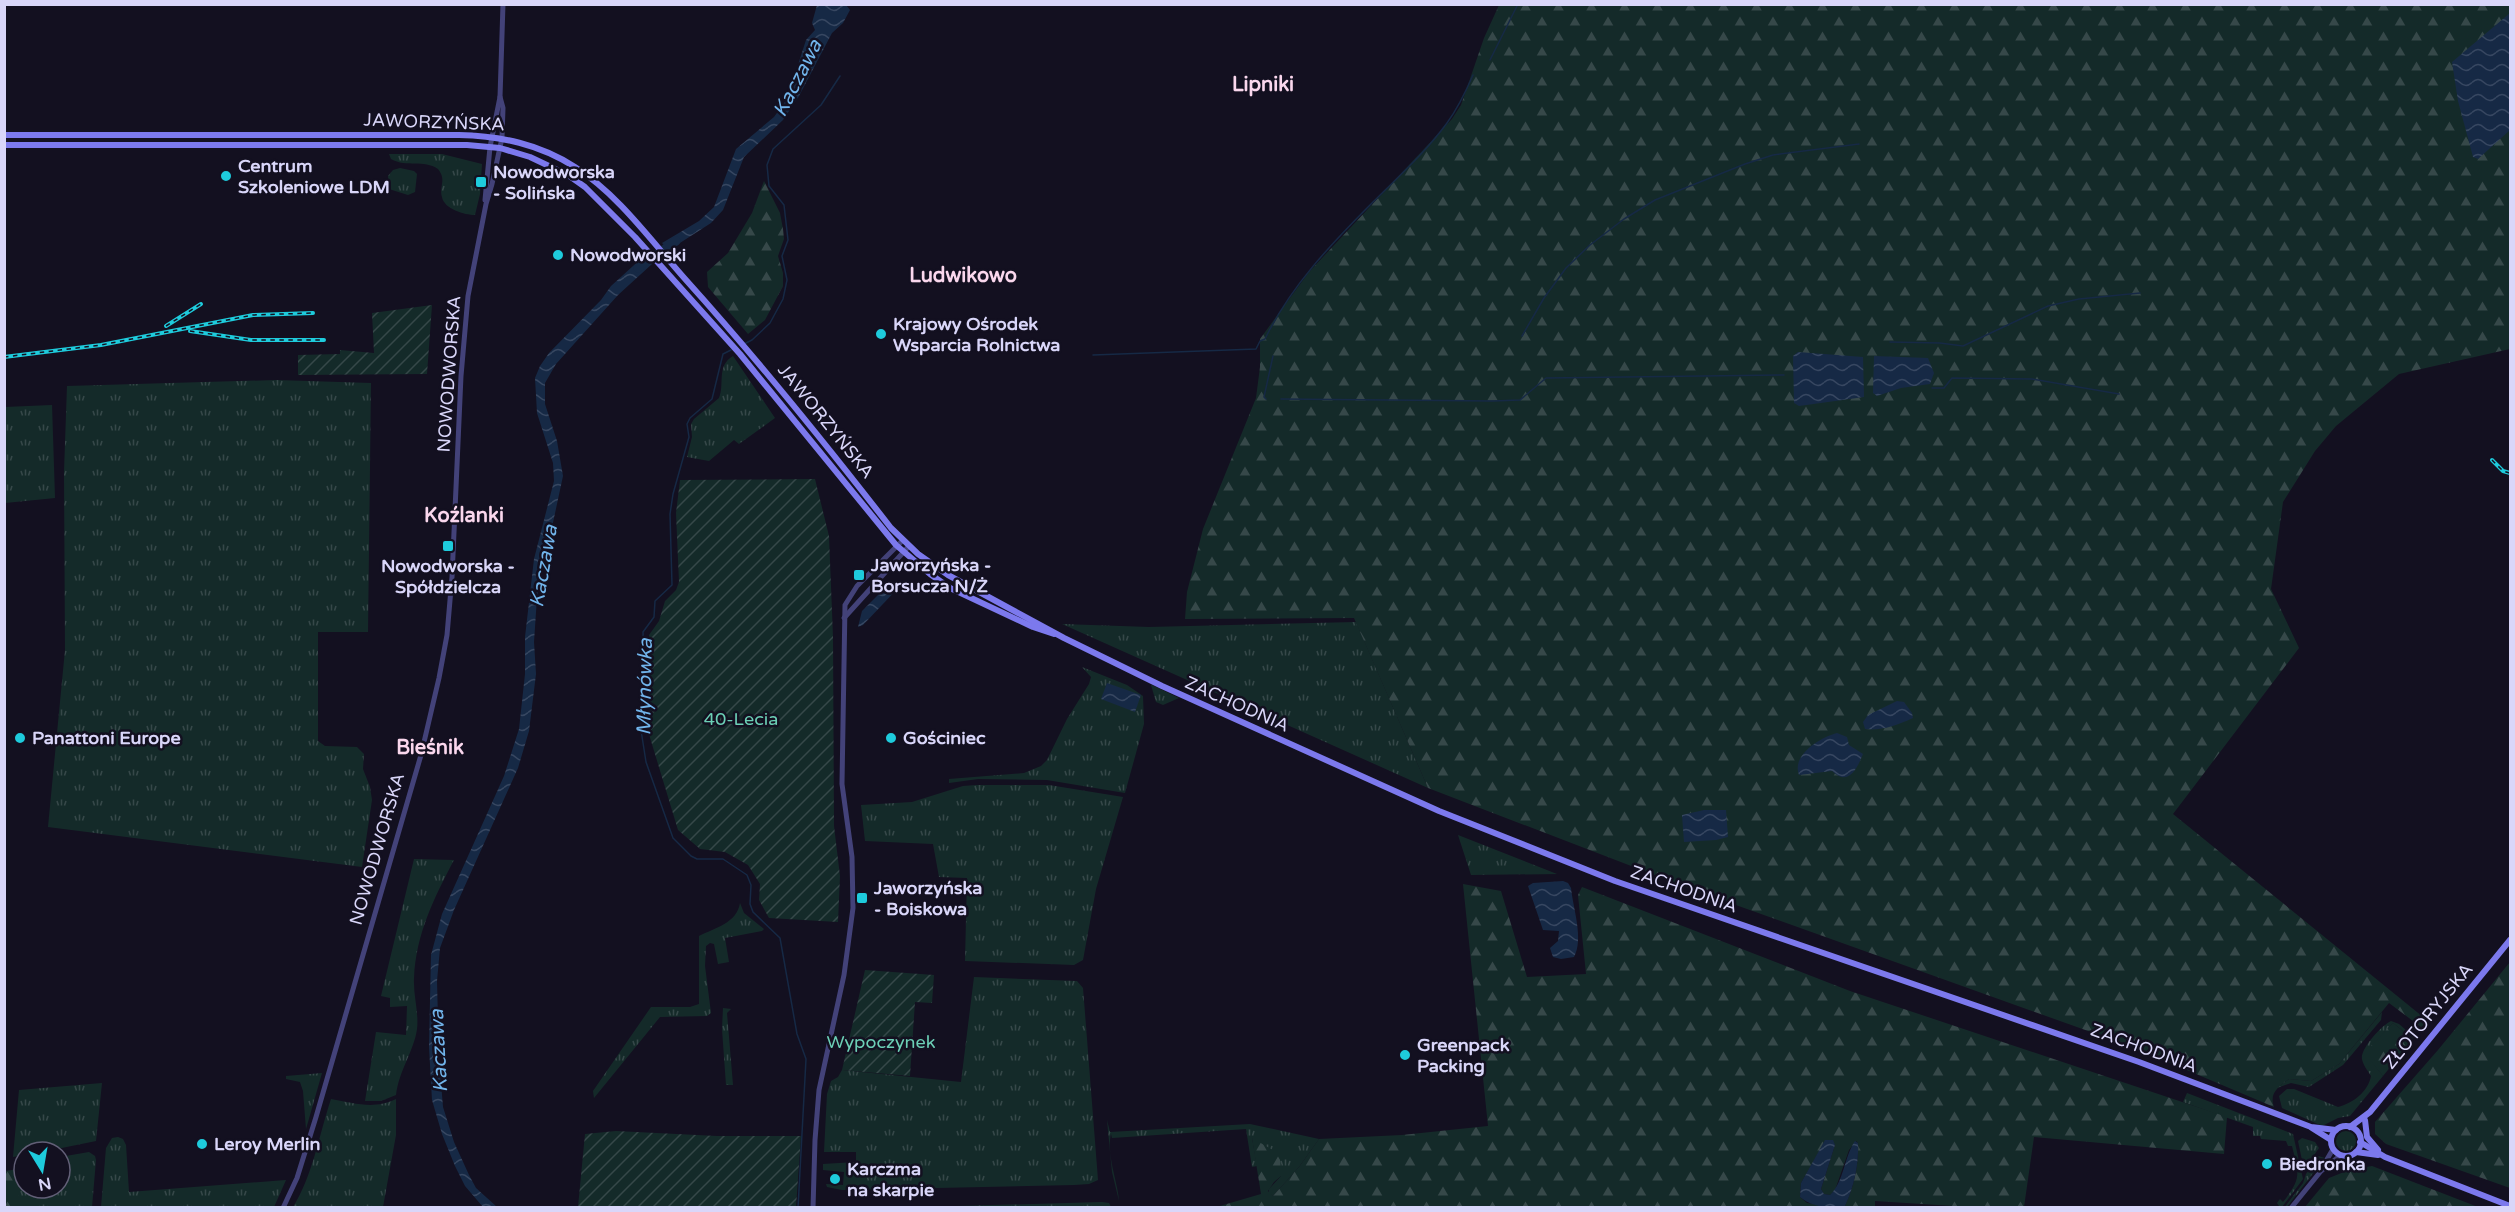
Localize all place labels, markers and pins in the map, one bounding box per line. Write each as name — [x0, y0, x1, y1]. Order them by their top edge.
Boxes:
place label: Centrum Szkoleniowe LDM — [238, 155, 390, 198]
place label: Nowodworska - Solińska — [493, 161, 615, 204]
marker: Centrum Szkoleniowe LDM — [219, 169, 233, 183]
marker: Nowodworska - Solińska — [474, 175, 488, 189]
place label: Nowodworski — [570, 244, 686, 266]
marker: Nowodworski — [551, 248, 565, 262]
place label: Krajowy Ośrodek Wsparcia Rolnictwa — [893, 313, 1060, 356]
marker: Krajowy Ośrodek Wsparcia Rolnictwa — [874, 327, 888, 341]
marker: Nowodworska - Spółdzielcza — [441, 539, 455, 553]
place label: Jaworzyńska - Borsucza N/Ż — [870, 554, 991, 597]
place label: Nowodworska - Spółdzielcza — [381, 555, 515, 598]
marker: Jaworzyńska - Borsucza N/Ż — [852, 568, 866, 582]
place label: Panattoni Europe — [32, 727, 181, 749]
place label: Gościniec — [903, 727, 986, 749]
marker: Panattoni Europe — [13, 731, 27, 745]
marker: Gościniec — [884, 731, 898, 745]
place label: Jaworzyńska - Boiskowa — [873, 877, 982, 920]
marker: Jaworzyńska - Boiskowa — [855, 891, 869, 905]
place label: Greenpack Packing — [1417, 1034, 1510, 1077]
marker: Greenpack Packing — [1398, 1048, 1412, 1062]
place label: Leroy Merlin — [214, 1133, 321, 1155]
marker: Leroy Merlin — [195, 1137, 209, 1151]
place label: Biedronka — [2279, 1153, 2366, 1175]
marker: Biedronka — [2260, 1157, 2274, 1171]
place label: Karczma na skarpie — [847, 1158, 934, 1201]
marker: Karczma na skarpie — [828, 1172, 842, 1186]

